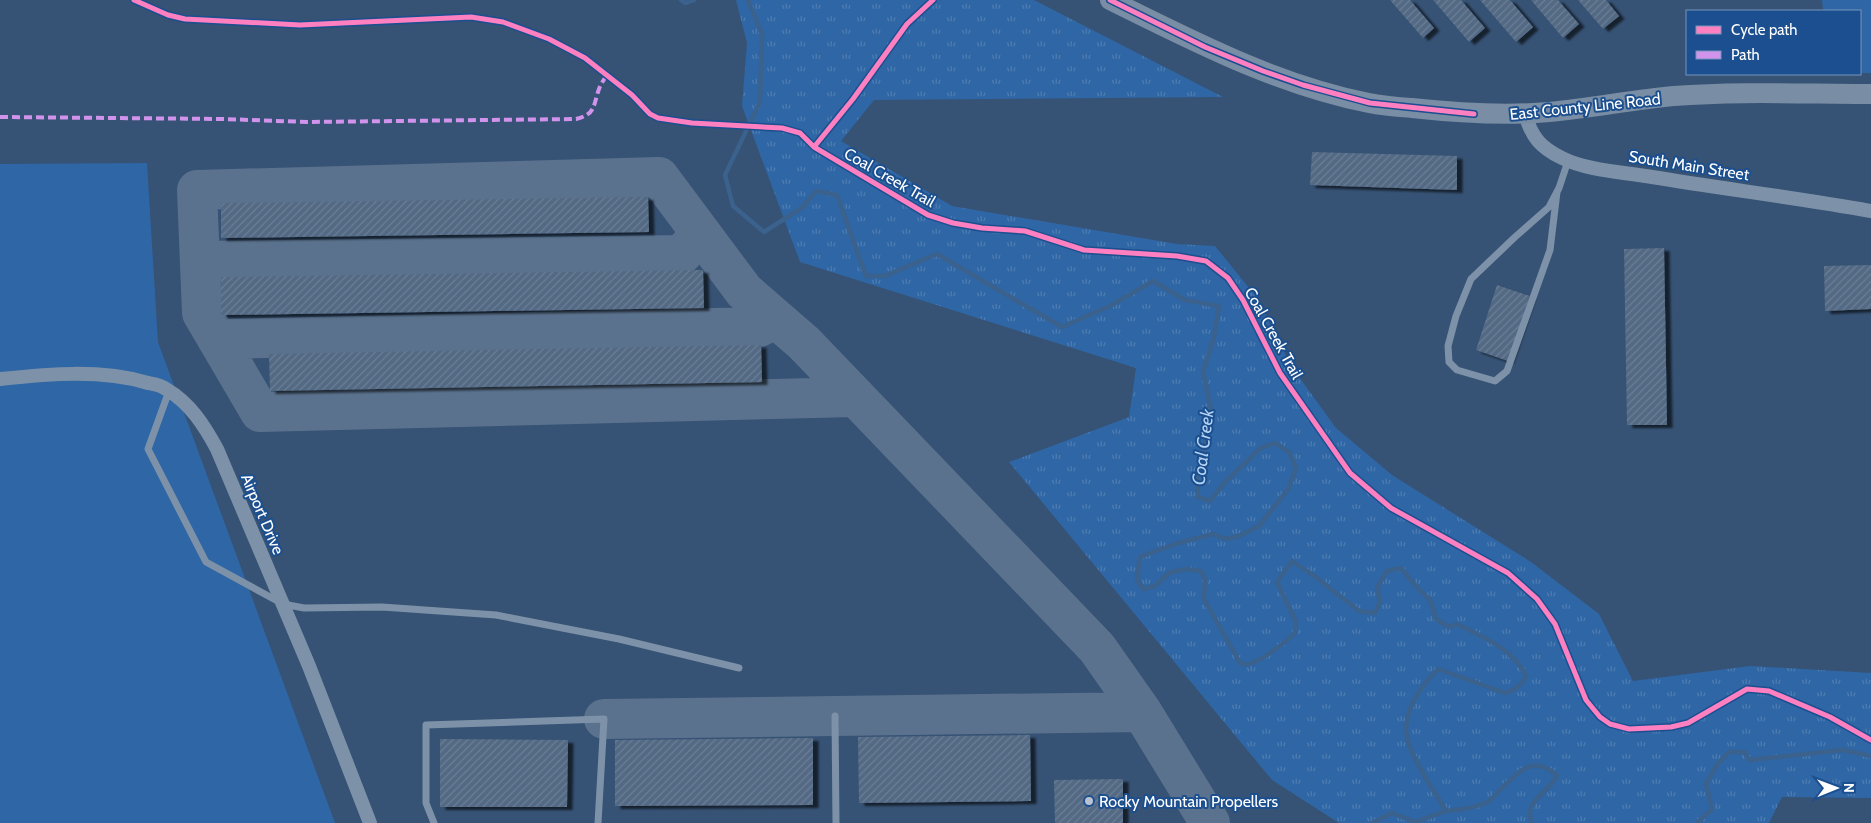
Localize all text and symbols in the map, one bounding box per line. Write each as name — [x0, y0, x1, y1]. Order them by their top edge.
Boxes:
legend — [1686, 10, 1861, 75]
text: Cycle path — [1731, 21, 1797, 39]
text: Path — [1731, 46, 1760, 64]
street label: East County Line Road — [1509, 89, 1661, 124]
street label: Coal Creek Trail — [841, 144, 939, 211]
street label: South Main Street — [1627, 147, 1751, 185]
street label: Coal Creek Trail — [1240, 284, 1307, 383]
water label: Coal Creek — [1187, 406, 1219, 486]
street label: Airport Drive — [237, 471, 288, 557]
north arrow — [1811, 763, 1861, 813]
text: N — [1840, 783, 1858, 793]
place label: Rocky Mountain Propellers — [1099, 792, 1279, 811]
marker: Rocky Mountain Propellers — [1083, 795, 1095, 807]

